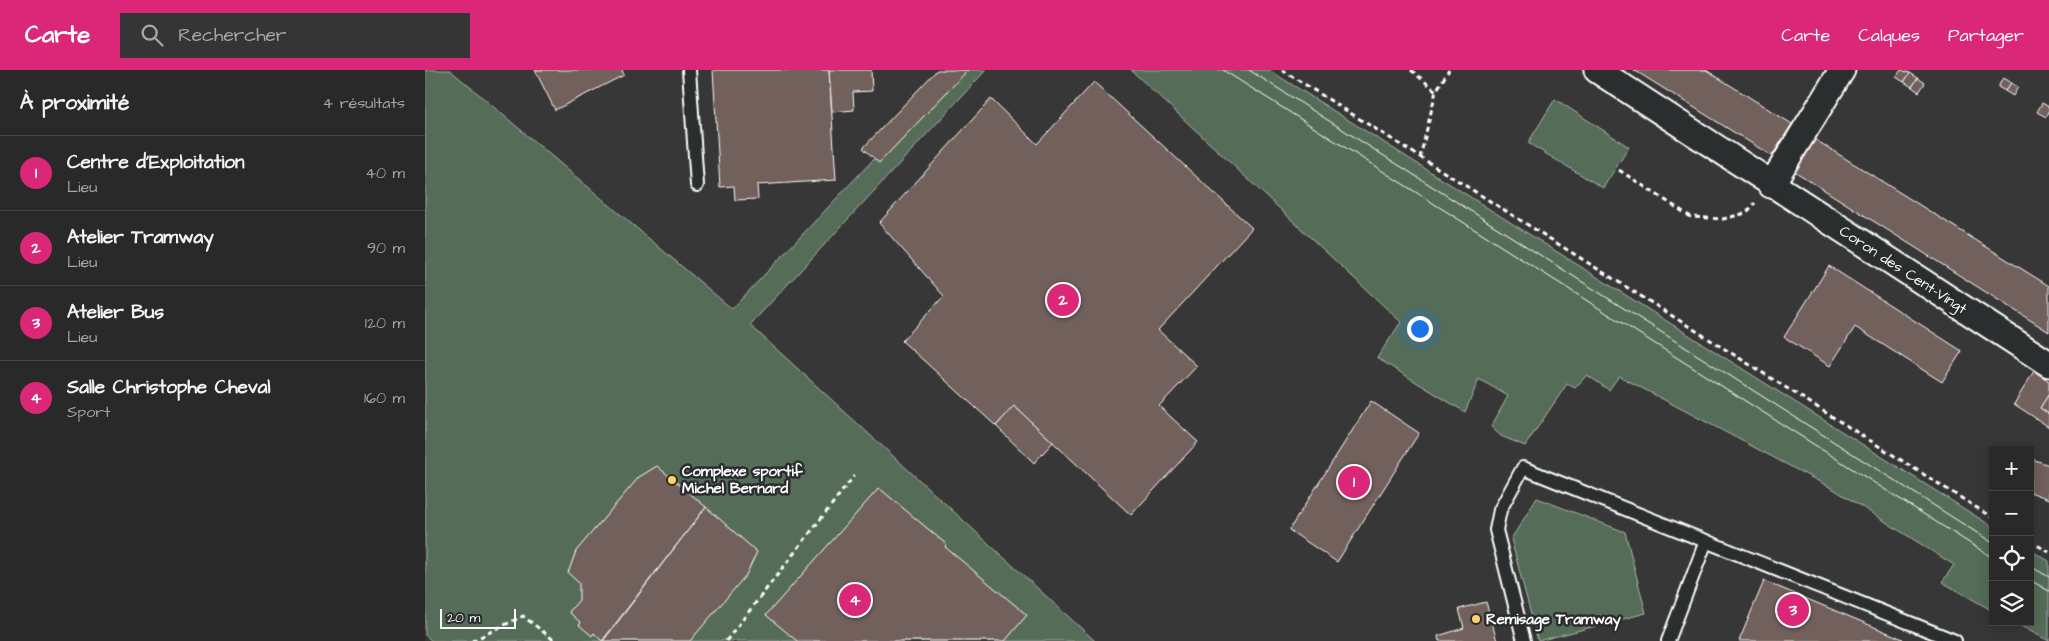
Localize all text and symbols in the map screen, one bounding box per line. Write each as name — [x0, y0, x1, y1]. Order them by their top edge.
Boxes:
search box — [120, 13, 470, 58]
text: Carte — [25, 18, 90, 52]
icon: search — [138, 21, 166, 49]
text: Rechercher — [178, 22, 286, 49]
text: Carte — [1781, 23, 1830, 48]
text: Calques — [1858, 23, 1920, 48]
text: Partager — [1948, 23, 2024, 48]
text: À proximité — [20, 88, 129, 117]
text: 4 résultats — [322, 92, 405, 114]
text: Centre d'Exploitation — [67, 149, 245, 176]
text: 1 — [35, 162, 37, 184]
text: 40 m — [365, 162, 405, 184]
text: Lieu — [67, 176, 97, 198]
street label: Coron des Cent-Vingt — [1834, 221, 1971, 320]
text: Atelier Tramway — [67, 224, 214, 251]
text: 2 — [31, 237, 41, 259]
text: 90 m — [367, 237, 405, 259]
text: Lieu — [67, 251, 97, 273]
pin: 2 — [1047, 281, 1079, 319]
text: Atelier Bus — [67, 299, 164, 326]
text: 3 — [32, 312, 40, 334]
text: 120 m — [365, 312, 405, 334]
your location — [1407, 316, 1433, 342]
text: Lieu — [67, 326, 97, 348]
text: Salle Christophe Cheval — [67, 374, 270, 401]
text: 4 — [31, 387, 41, 409]
text: 160 m — [364, 387, 405, 409]
text: Sport — [67, 401, 110, 423]
map controls — [1989, 446, 2034, 626]
button: + — [1989, 446, 2034, 491]
place label: Complexe sportif Michel Bernard — [682, 461, 804, 499]
pin: 1 — [1338, 463, 1370, 501]
marker: Complexe sportif Michel Bernard — [666, 474, 678, 486]
button: − — [1989, 491, 2034, 536]
button: locate — [1989, 536, 2034, 581]
pin: 4 — [839, 581, 871, 619]
button: layers — [1989, 581, 2034, 626]
pin: 3 — [1777, 591, 1809, 629]
scale bar — [440, 606, 516, 629]
text: 20 m — [447, 608, 480, 628]
place label: Remisage Tramway — [1486, 609, 1621, 632]
marker: Remisage Tramway — [1470, 613, 1482, 625]

